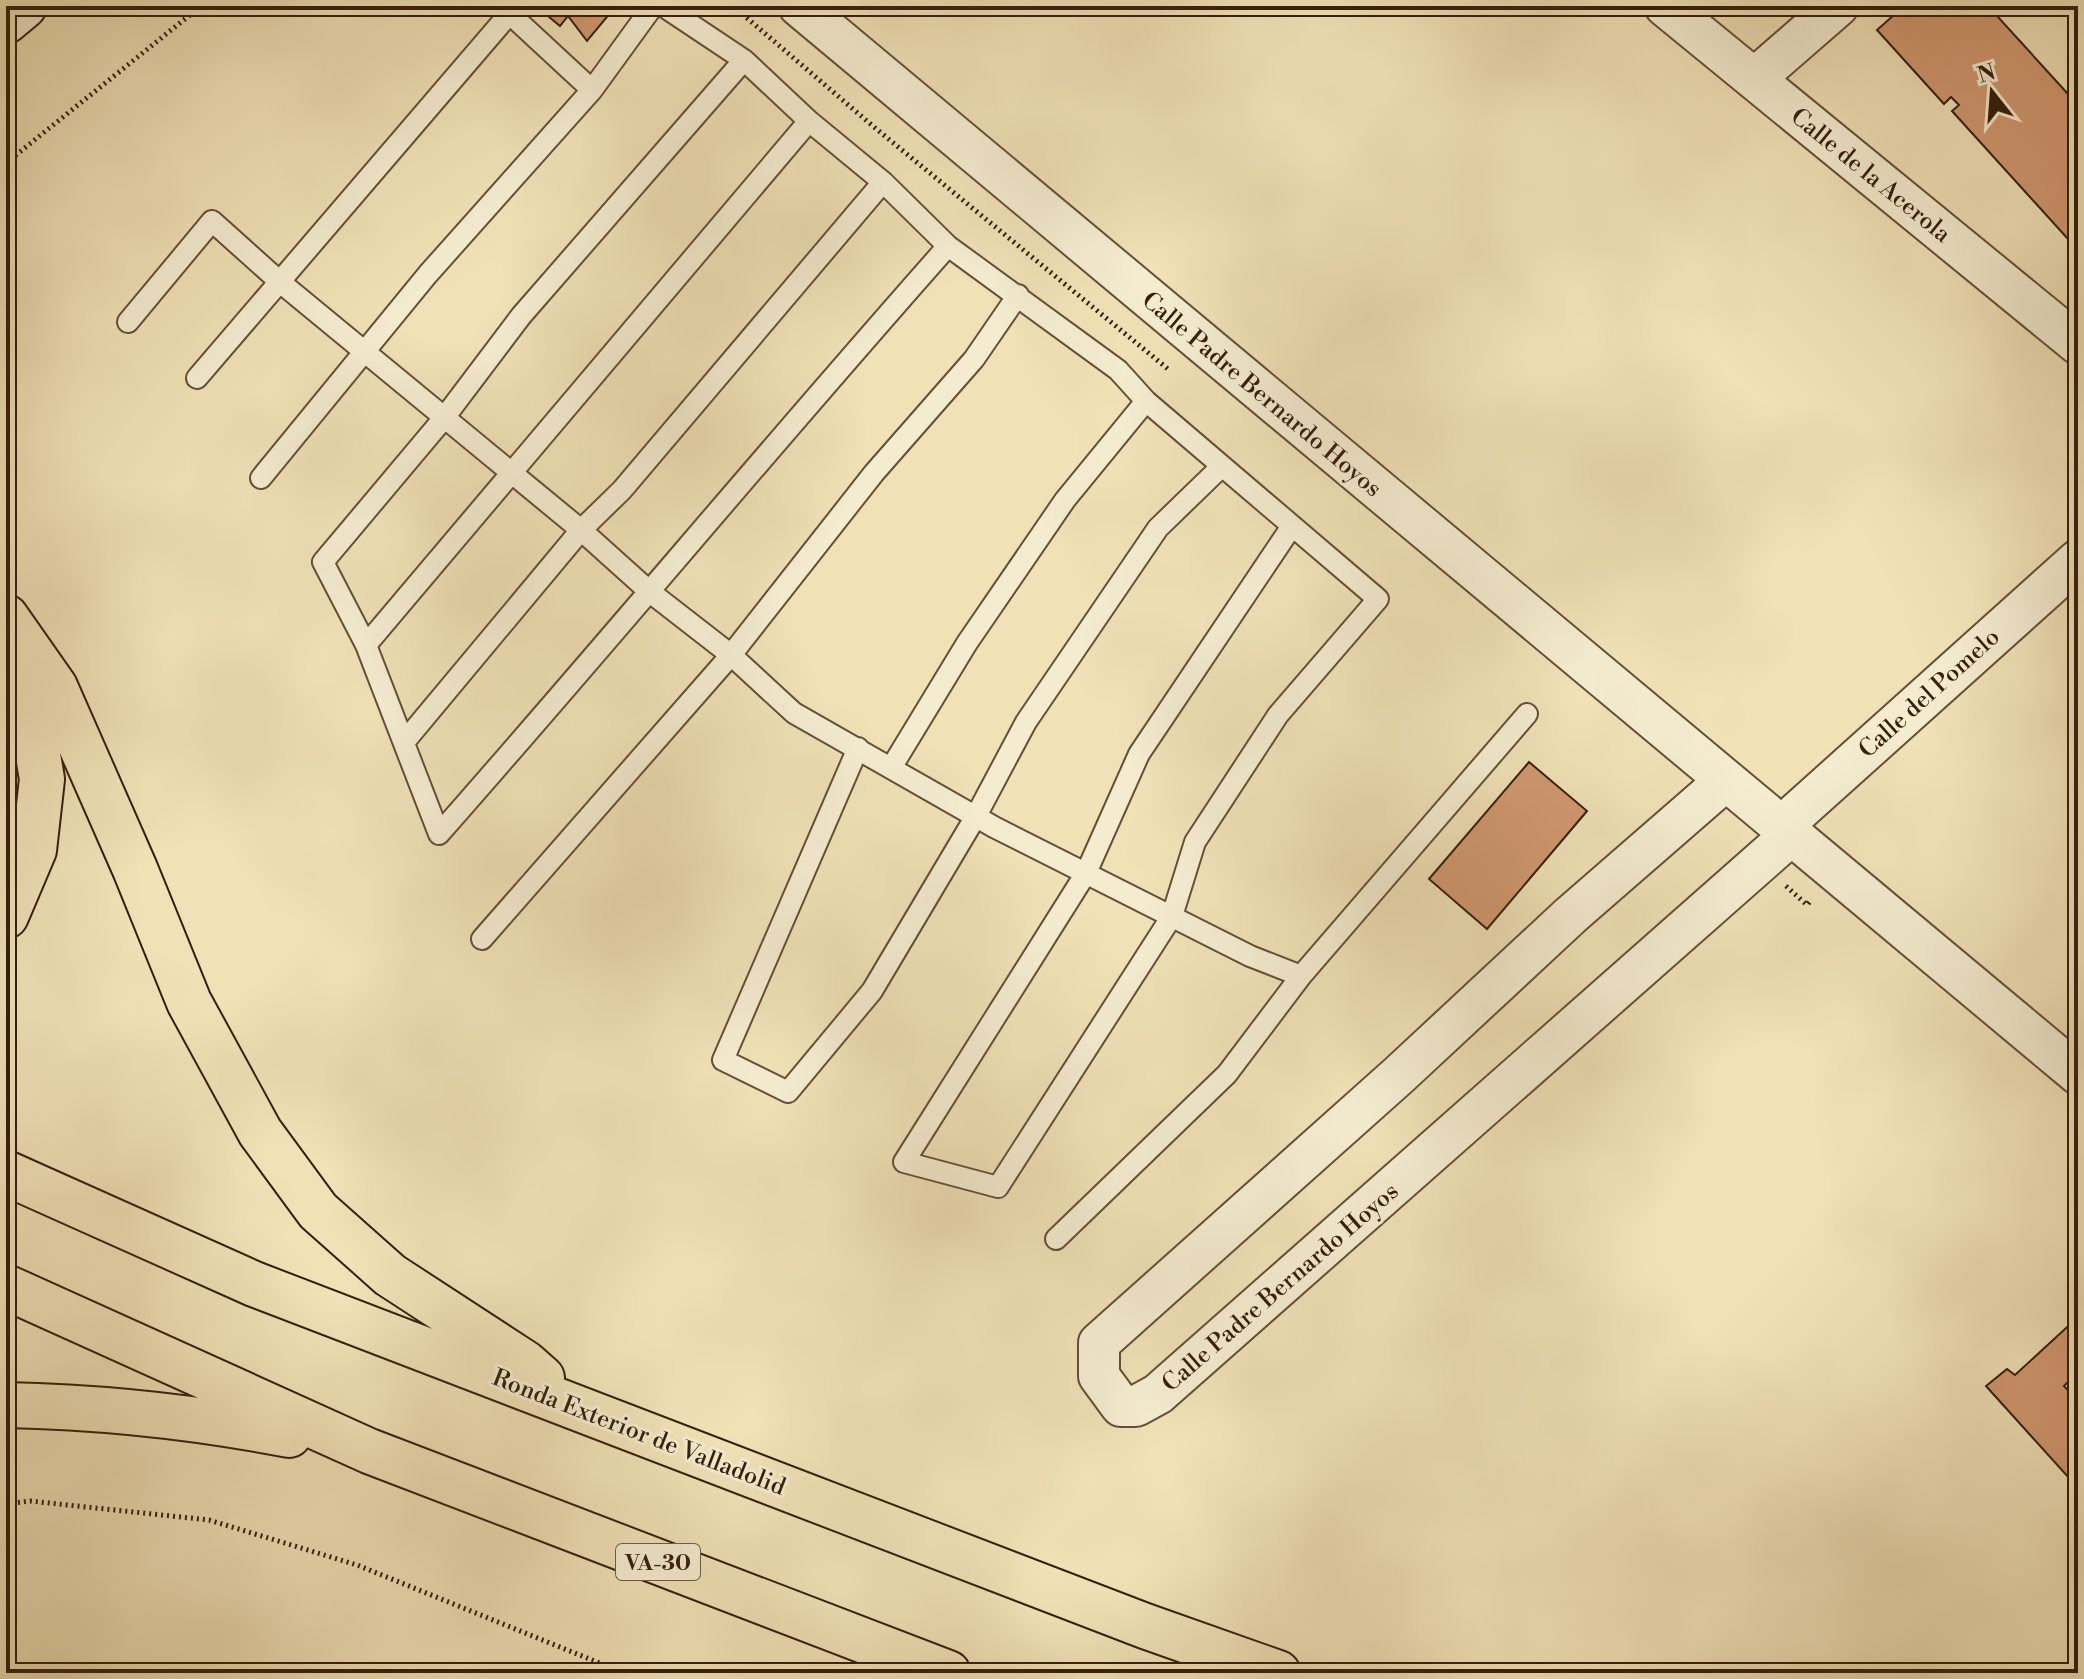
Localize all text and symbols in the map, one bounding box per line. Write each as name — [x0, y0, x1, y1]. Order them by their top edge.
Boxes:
north arrow — [1952, 52, 2032, 132]
text: N — [1974, 59, 1999, 90]
street label: Calle de la Acerola — [1784, 102, 1957, 250]
street label: Calle Padre Bernardo Hoyos — [1135, 286, 1387, 504]
street label: Calle del Pomelo — [1853, 622, 2006, 765]
street label: Calle Padre Bernardo Hoyos — [1156, 1177, 1405, 1399]
street label: Ronda Exterior de Valladolid — [488, 1363, 790, 1503]
road number: VA-30 — [616, 1544, 700, 1580]

